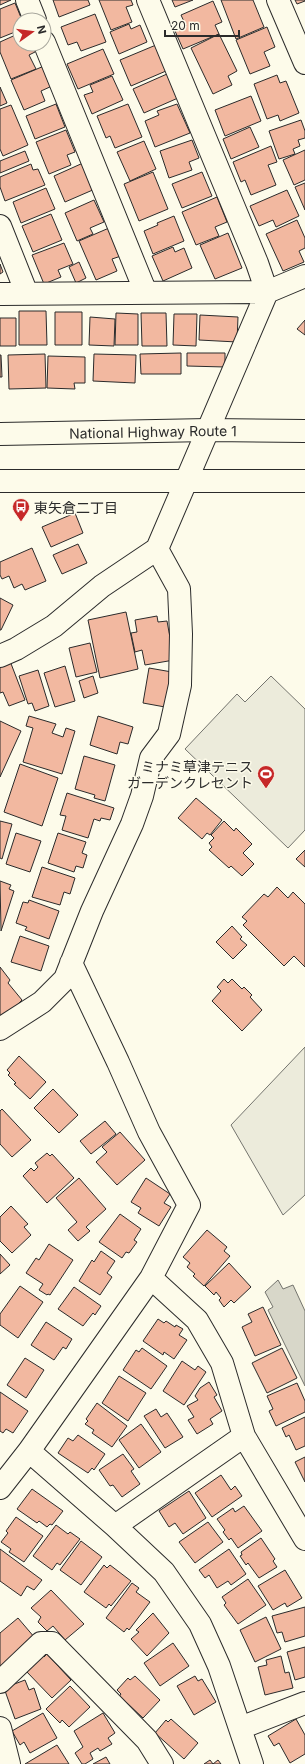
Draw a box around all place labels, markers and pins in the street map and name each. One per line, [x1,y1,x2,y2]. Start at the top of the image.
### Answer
bus stop icon: 東矢倉二丁目 [11,497,31,522]
place label: 東矢倉二丁目 [34,499,118,516]
place label: ミナミ草津テニス ガーデンクレセント [127,758,253,791]
sports icon: ミナミ草津テニス ガーデンクレセント [256,764,276,789]

